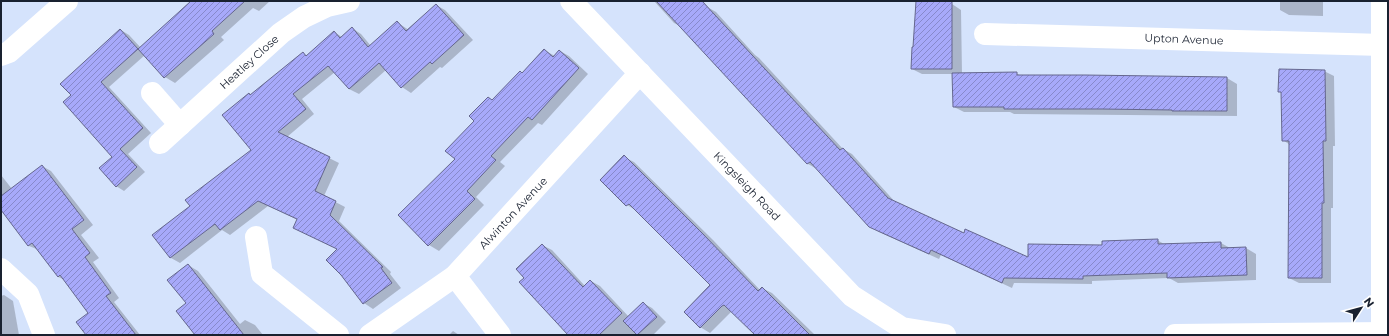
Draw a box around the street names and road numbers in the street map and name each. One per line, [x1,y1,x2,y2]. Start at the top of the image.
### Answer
street label: Upton Avenue [1144,31,1224,47]
street label: Heatley Close [217,32,282,92]
street label: Kingsleigh Road [711,149,783,223]
street label: Alwinton Avenue [476,174,550,252]

